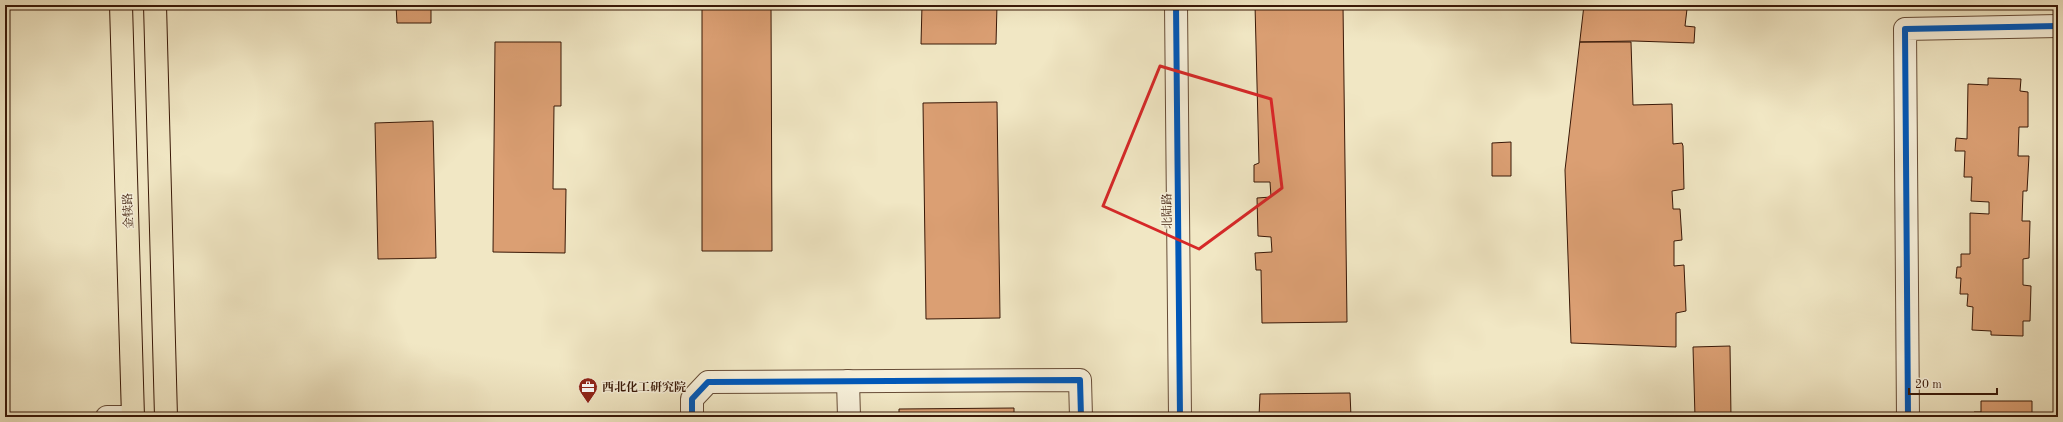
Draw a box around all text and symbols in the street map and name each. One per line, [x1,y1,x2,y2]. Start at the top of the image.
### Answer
street label: 金犊路 [120,193,136,229]
street label: 北陆路 [1160,193,1174,229]
scale bar [1909,370,1997,396]
office icon: 西北化工研究院 [577,376,599,404]
text: 20 m [1915,379,1942,391]
place label: 西北化工研究院 [602,380,686,394]

